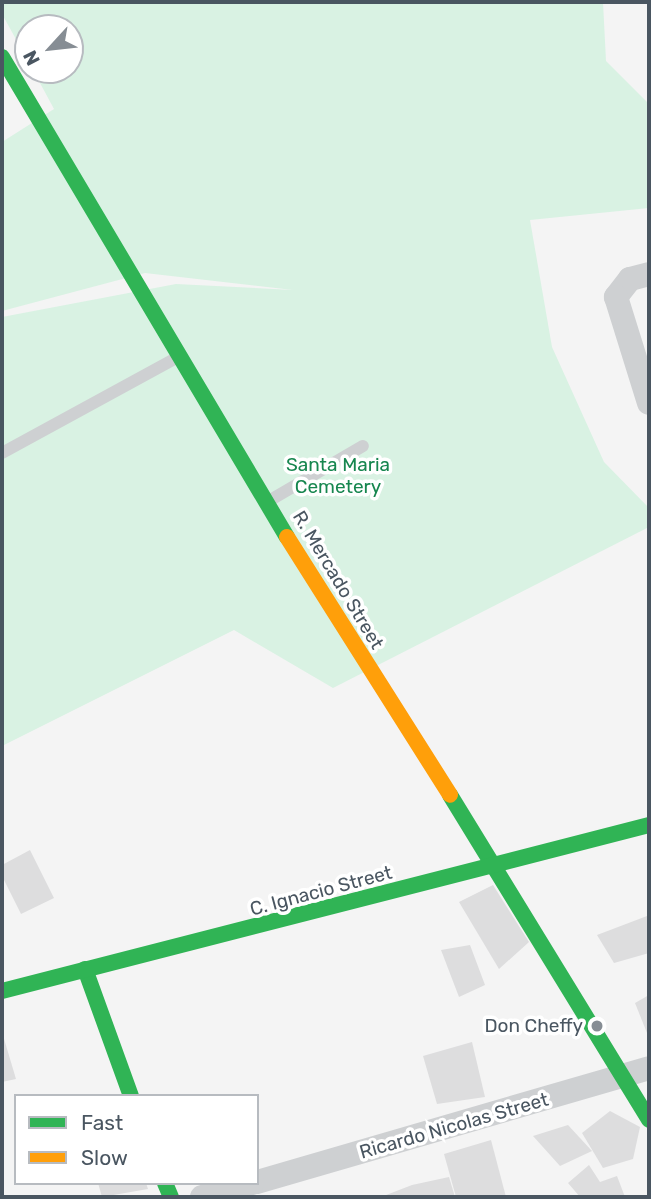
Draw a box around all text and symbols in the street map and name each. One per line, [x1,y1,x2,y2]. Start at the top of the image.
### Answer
north arrow [14,14,84,84]
text: N [18,47,45,69]
park label: Santa Maria Cemetery [286,454,390,498]
street label: R. Mercado Street [288,507,388,653]
street label: C. Ignacio Street [248,861,394,921]
place label: Don Cheffy [484,1015,583,1037]
marker: Don Cheffy [589,1018,605,1034]
street label: Ricardo Nicolas Street [357,1088,551,1164]
legend [14,1094,259,1185]
text: Fast [81,1110,123,1135]
text: Slow [81,1145,128,1170]

